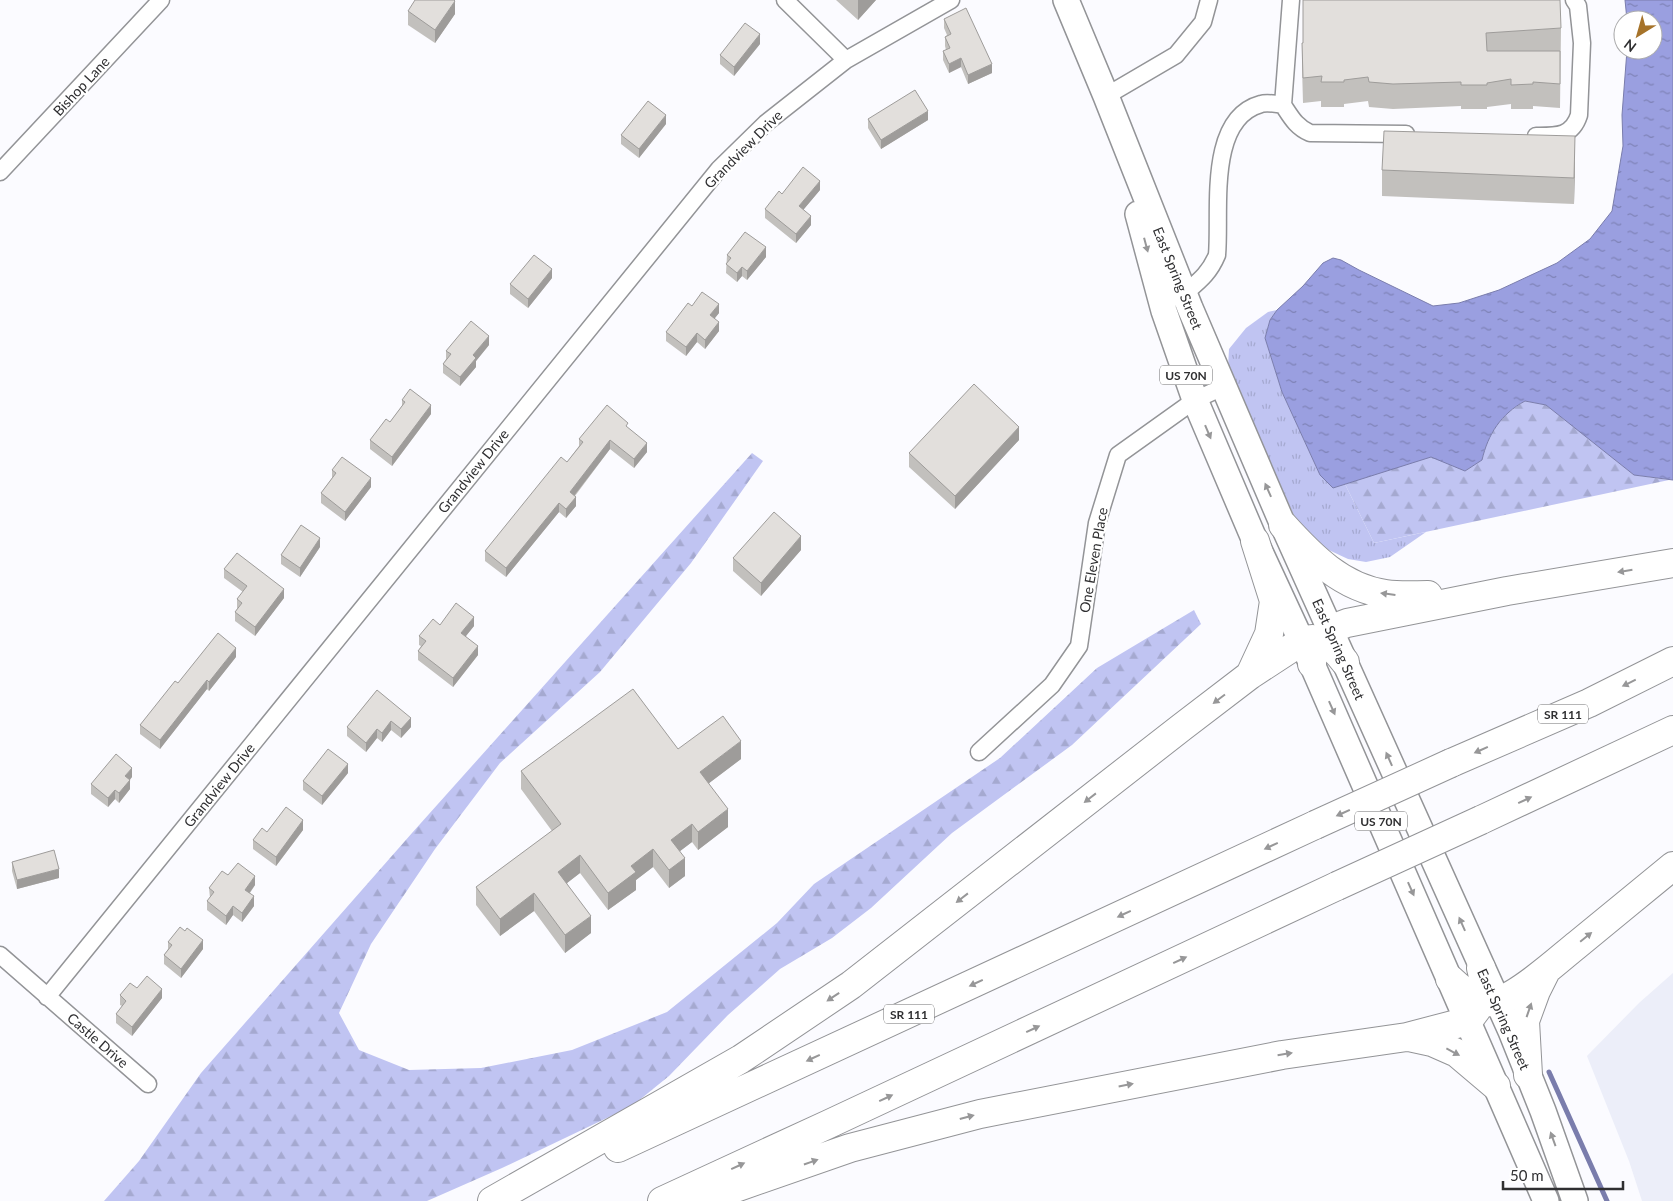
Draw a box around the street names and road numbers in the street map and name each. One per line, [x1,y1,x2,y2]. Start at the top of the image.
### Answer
street label: Bishop Lane [49,53,113,119]
street label: Grandview Drive [700,106,786,192]
street label: East Spring Street [1150,224,1206,332]
road number: US 70N [1160,366,1212,384]
street label: Grandview Drive [434,426,512,516]
street label: One Eleven Place [1075,506,1111,614]
street label: East Spring Street [1309,596,1369,702]
road number: SR 111 [1538,704,1588,724]
street label: Grandview Drive [180,740,258,830]
road number: US 70N [1355,811,1407,830]
street label: East Spring Street [1474,966,1534,1072]
road number: SR 111 [884,1004,934,1024]
street label: Castle Drive [64,1009,132,1071]

